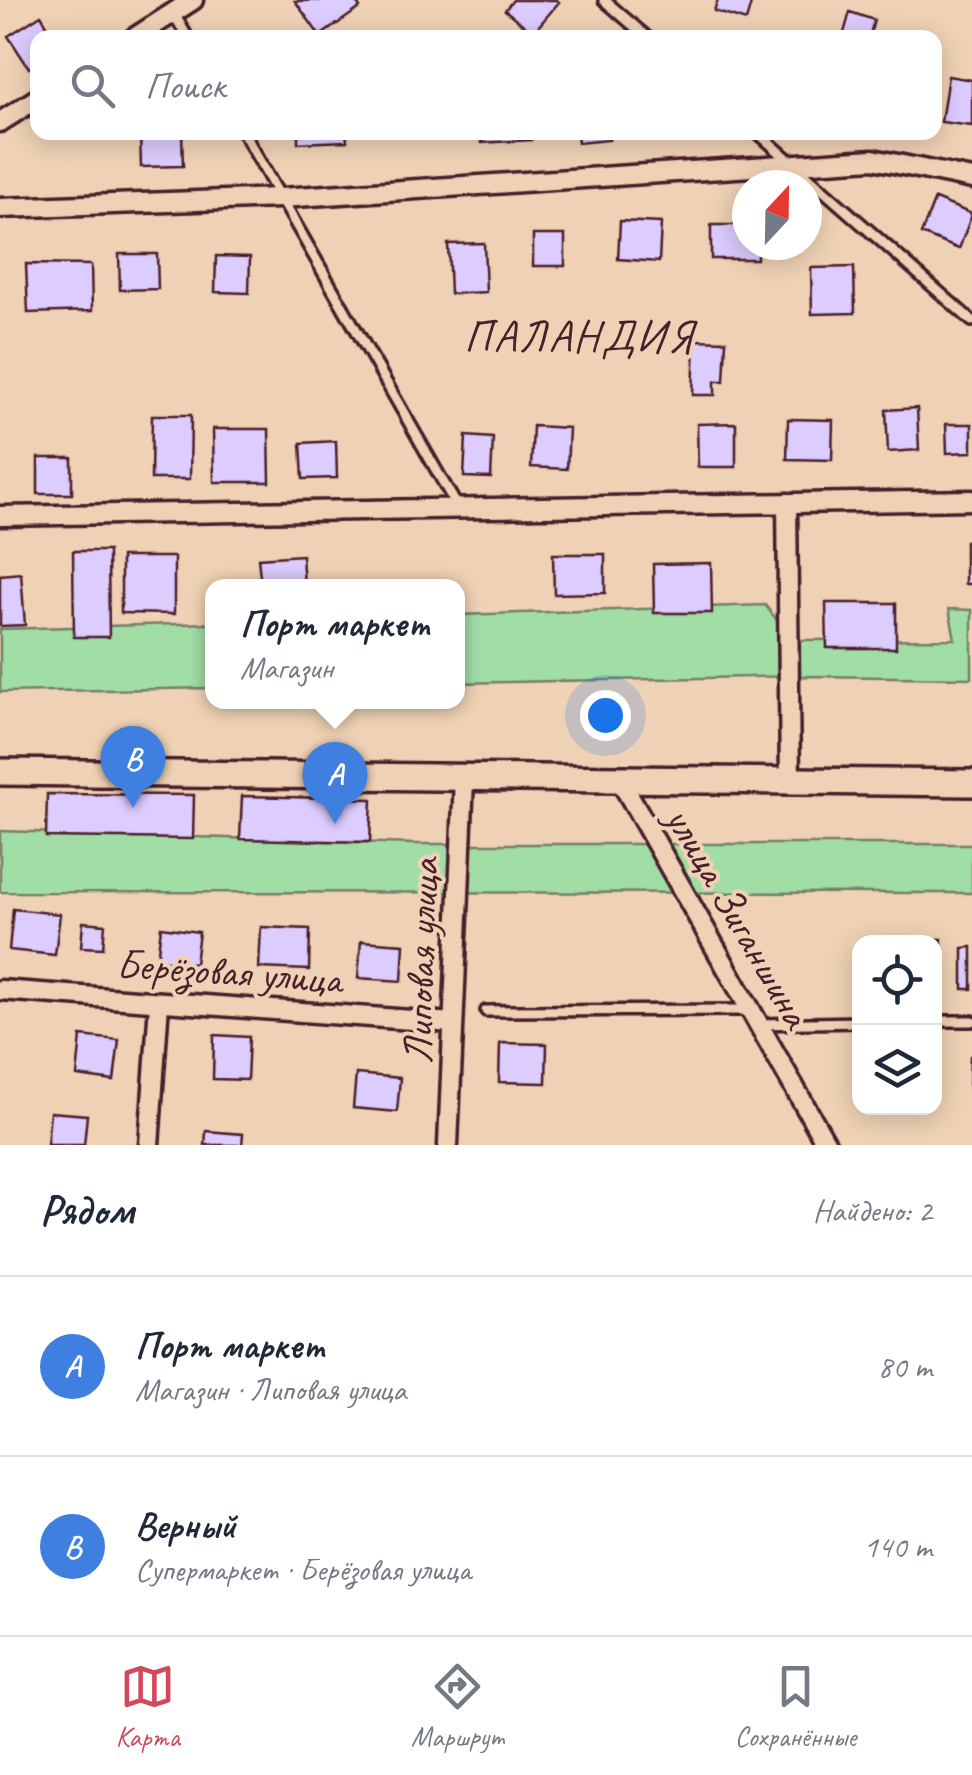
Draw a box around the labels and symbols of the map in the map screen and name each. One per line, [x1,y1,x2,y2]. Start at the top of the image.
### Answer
north arrow [732,170,822,260]
district label: ПАЛАНДИЯ [464,308,698,365]
your location [580,690,631,741]
pin: B [100,726,166,808]
pin: A [302,742,368,824]
street label: улица Зиганшина [652,794,824,1039]
street label: Липовая улица [391,855,451,1065]
street label: Берёзовая улица [115,938,347,1007]

